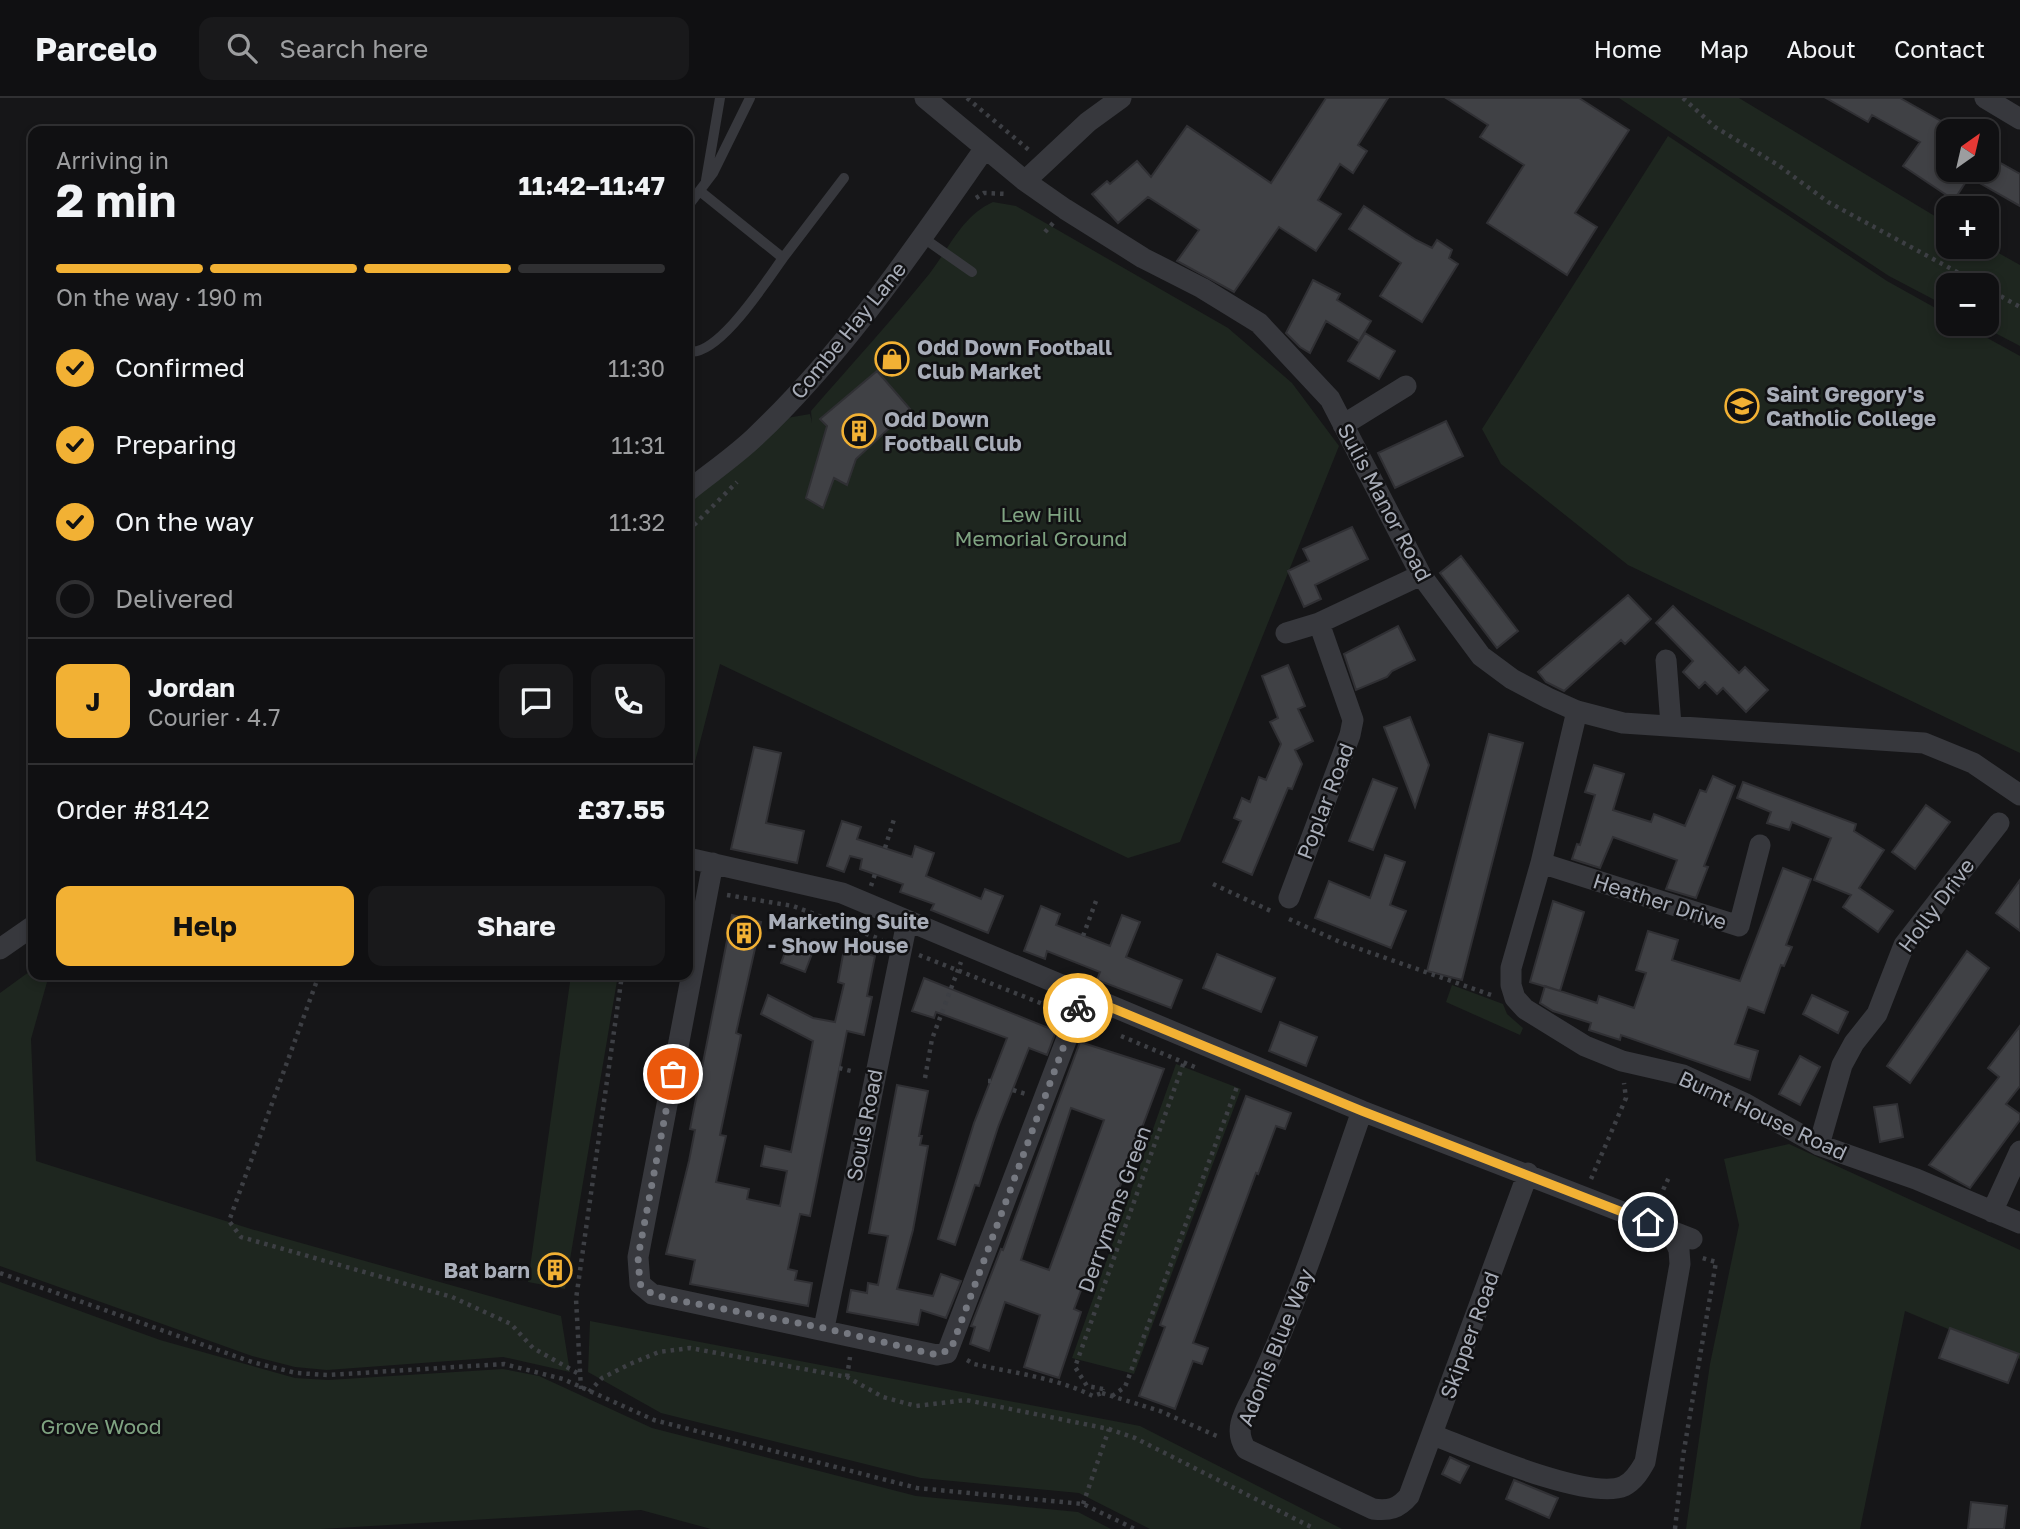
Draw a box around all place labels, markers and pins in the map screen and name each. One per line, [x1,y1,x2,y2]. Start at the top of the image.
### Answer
place label: Odd Down Football Club Market [917,334,1112,384]
shop icon: Odd Down Football Club Market [873,340,911,378]
place label: Saint Gregory's Catholic College [1766,381,1936,431]
school or university icon: Saint Gregory's Catholic College [1723,387,1761,425]
place label: Odd Down Football Club [884,406,1022,456]
building icon: Odd Down Football Club [840,412,878,450]
place label: Marketing Suite - Show House [768,908,929,958]
building icon: Marketing Suite - Show House [725,914,763,952]
pin [643,1044,703,1104]
pin [1618,1192,1678,1252]
building icon: Bat barn [536,1251,574,1289]
place label: Bat barn [443,1257,530,1283]

